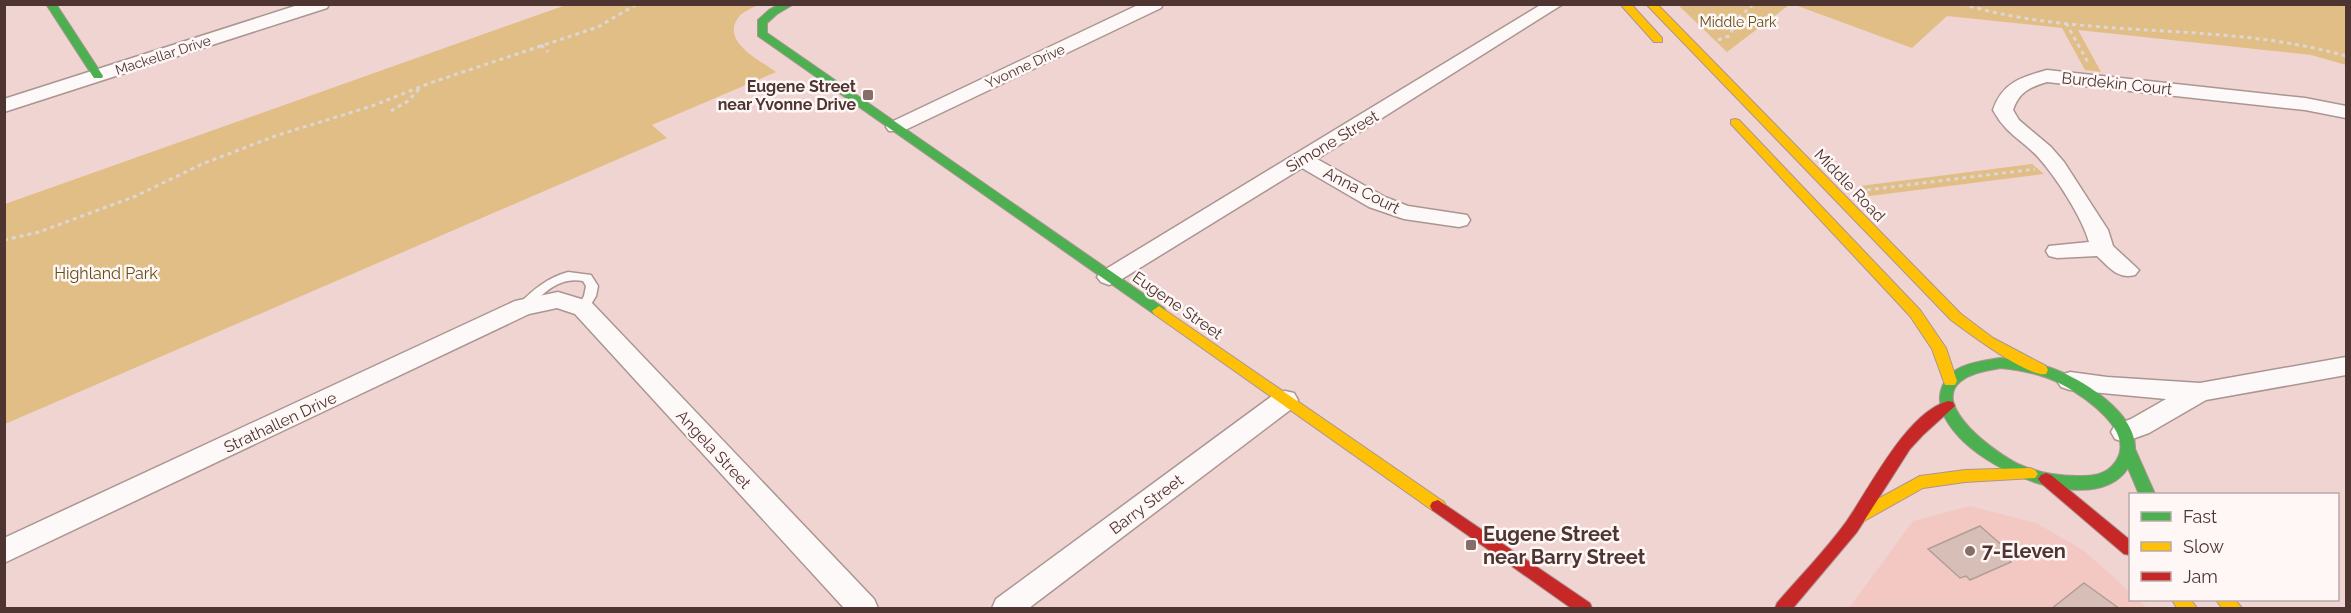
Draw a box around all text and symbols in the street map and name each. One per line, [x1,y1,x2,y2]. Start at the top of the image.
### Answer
park label: Middle Park [1700,14,1777,30]
street label: Mackellar Drive [113,32,213,78]
street label: Yvonne Drive [983,41,1067,91]
street label: Burdekin Court [2061,68,2174,99]
place label: Eugene Street near Yvonne Drive [718,77,856,114]
marker: Eugene Street near Yvonne Drive [861,88,875,102]
street label: Simone Street [1283,106,1383,177]
street label: Middle Road [1810,145,1889,226]
street label: Anna Court [1320,163,1404,218]
park label: Highland Park [54,264,158,283]
street label: Eugene Street [1129,267,1227,344]
street label: Strathallen Drive [221,388,340,457]
street label: Angela Street [672,406,755,493]
street label: Barry Street [1106,470,1187,538]
legend [2129,493,2339,601]
text: Fast [2183,506,2217,527]
place label: Eugene Street near Barry Street [1483,522,1646,569]
text: Slow [2183,536,2224,557]
marker: Eugene Street near Barry Street [1464,538,1478,552]
place label: 7-Eleven [1982,539,2066,563]
marker: 7-Eleven [1963,544,1977,558]
text: Jam [2183,566,2218,587]

